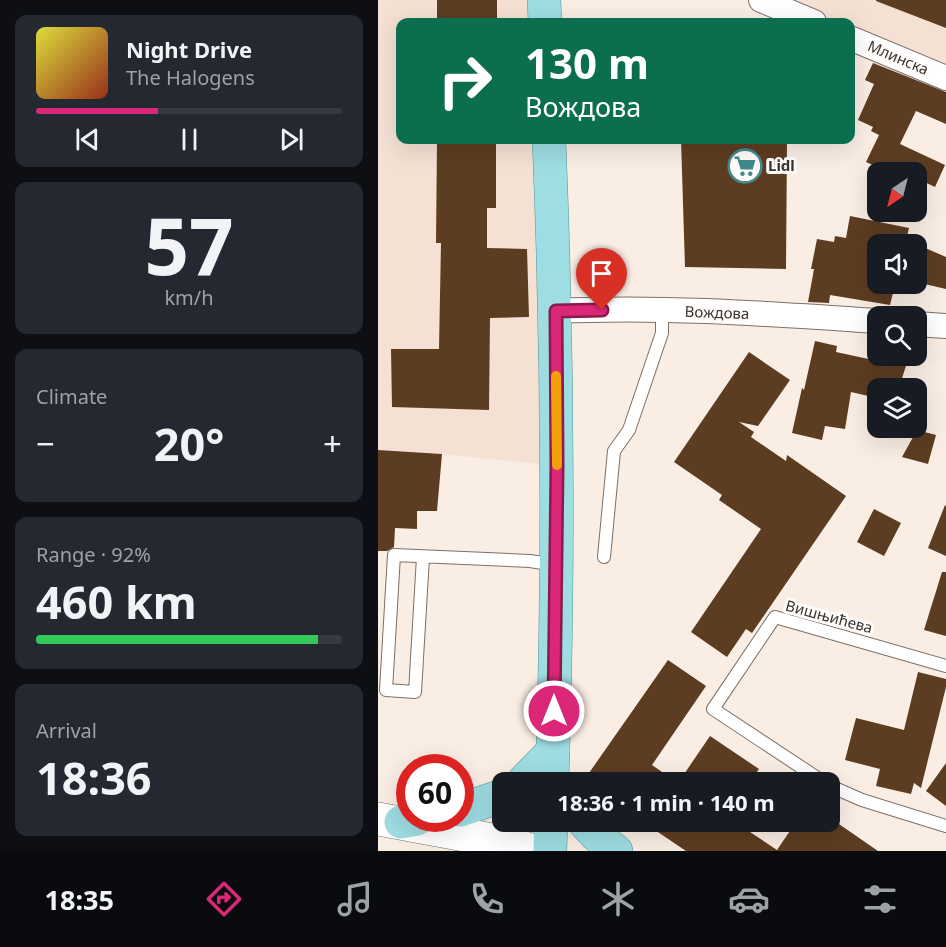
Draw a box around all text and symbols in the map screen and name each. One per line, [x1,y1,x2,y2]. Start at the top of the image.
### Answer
text: Night Drive [126,34,252,64]
text: 130 m [525,34,649,91]
street label: Млинска [865,35,932,79]
icon: right [426,42,504,120]
text: The Halogens [126,64,255,91]
text: Вождова [525,88,641,125]
icon: previous [71,123,104,156]
icon: pause [173,123,206,156]
icon: next [275,123,308,156]
supermarket icon: Lidl [727,148,763,184]
place label: Lidl [768,155,795,175]
north arrow [867,162,927,222]
map controls [867,162,927,438]
text: 57 [144,192,234,298]
button: sound [867,234,927,294]
pin [576,248,627,310]
icon: arrive [585,257,618,290]
text: km/h [164,284,214,311]
street label: Вождова [684,301,750,323]
button: search [867,306,927,366]
button: layers [867,378,927,438]
text: Climate [36,383,107,410]
text: 20° [154,413,224,474]
text: − [36,421,55,466]
text: + [323,421,342,466]
text: Range · 92% [36,541,151,568]
text: 460 km [36,571,197,632]
street label: Вишњићева [783,595,875,637]
position arrow [522,679,586,743]
text: Arrival [36,717,97,744]
text: 18:36 [36,747,152,808]
speed limit sign: 60 [396,754,474,832]
text: 18:36 · 1 min · 140 m [557,787,775,817]
icon: directions [203,878,245,920]
icon: music [334,878,376,920]
icon: phone [466,878,508,920]
icon: climate [597,878,639,920]
icon: car [728,878,770,920]
icon: filters [859,878,901,920]
text: 18:35 [45,881,114,918]

